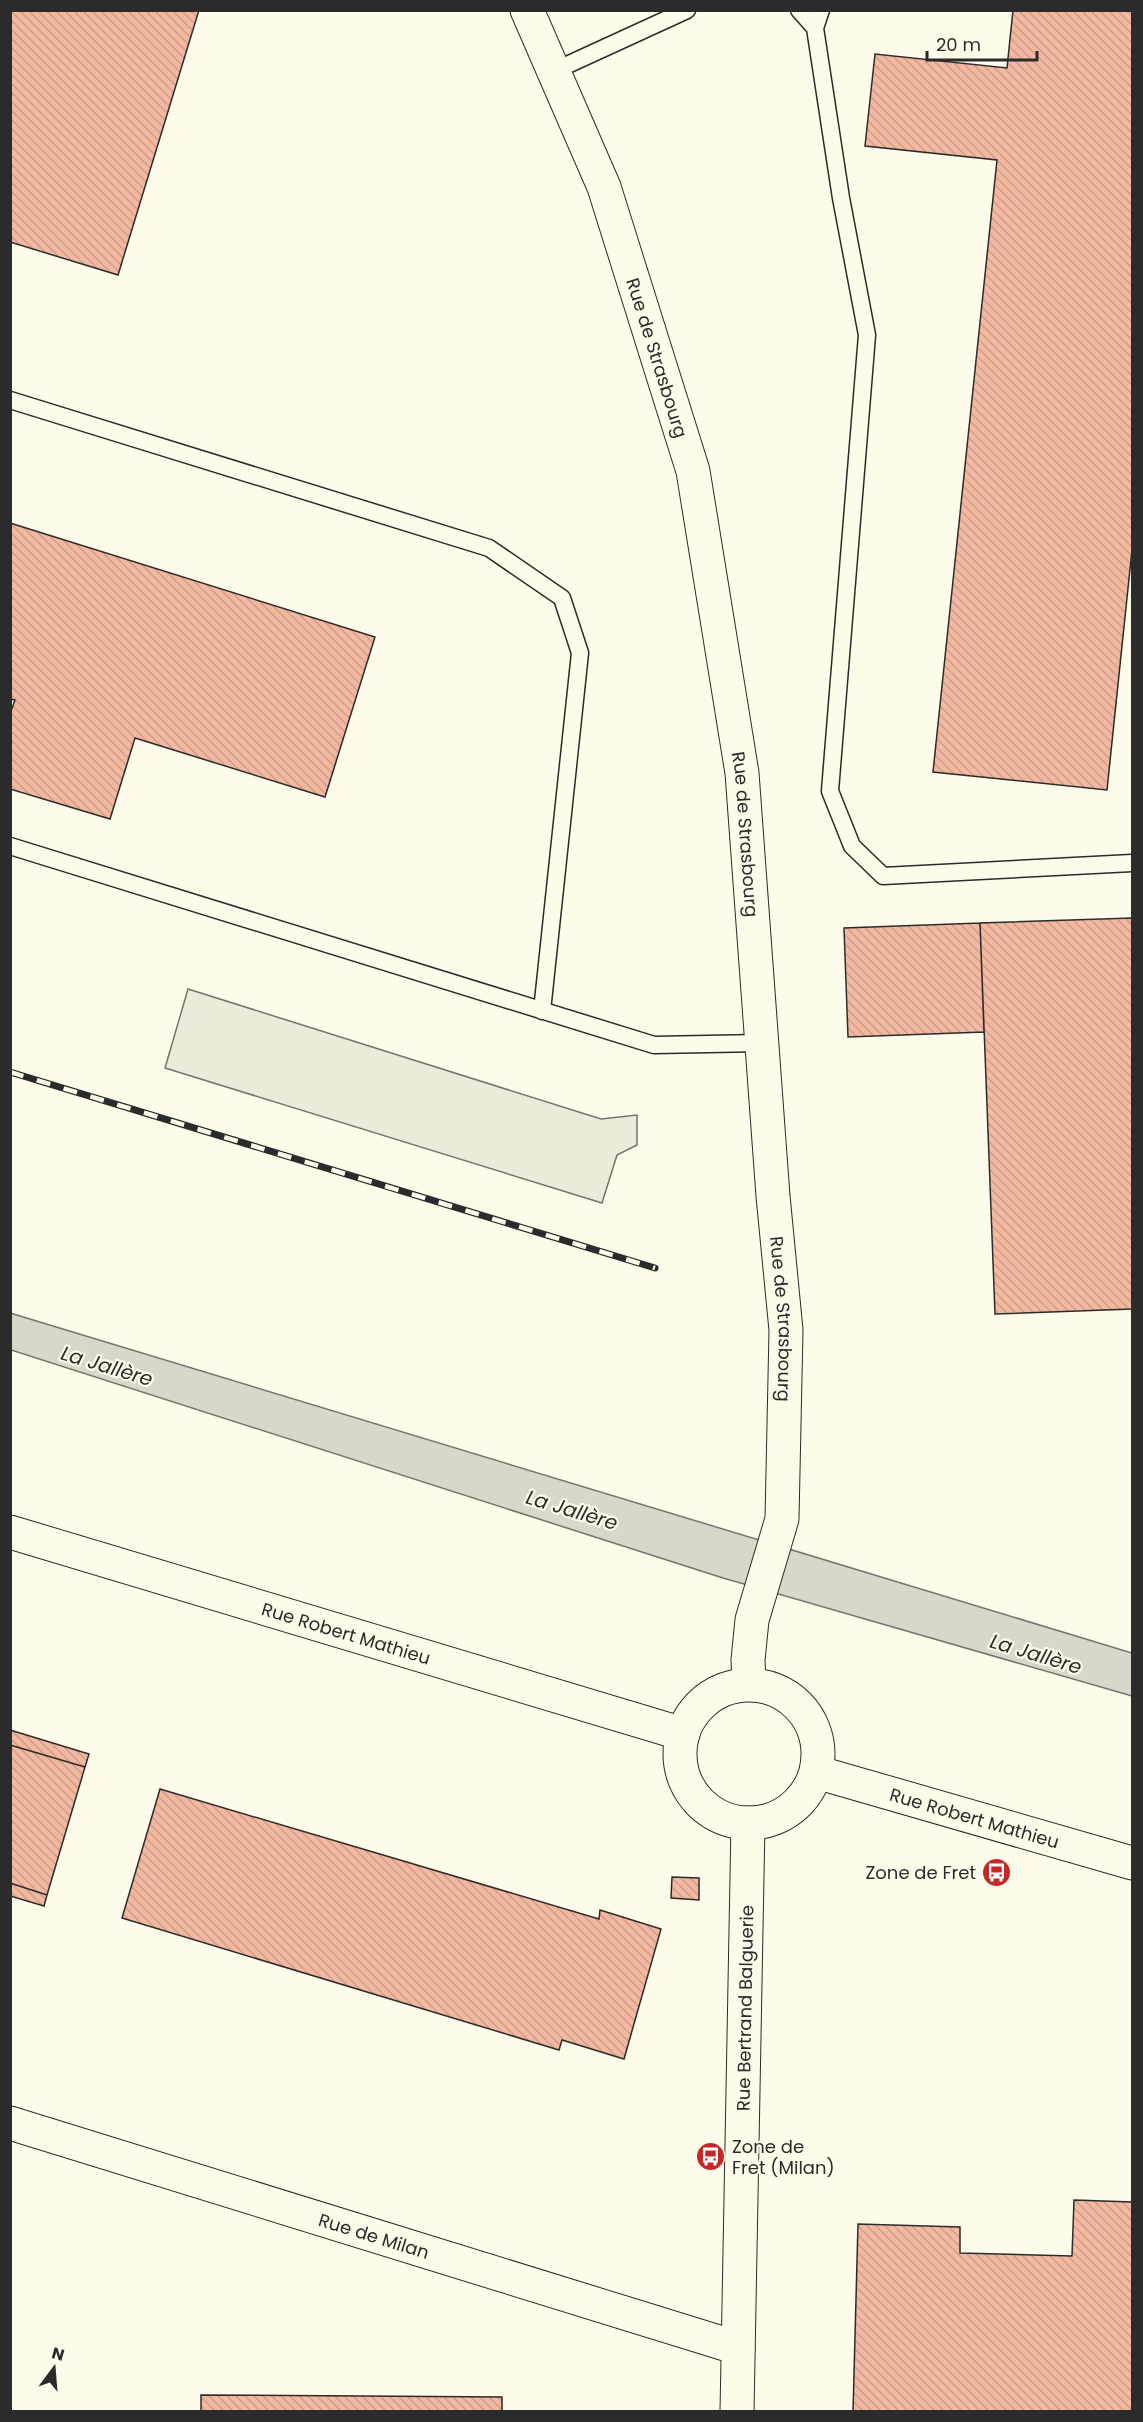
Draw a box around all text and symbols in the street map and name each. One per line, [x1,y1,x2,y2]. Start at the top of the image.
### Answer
scale bar [927,24,1036,62]
text: 20 m [936,32,981,57]
street label: Rue de Strasbourg [621,275,694,441]
street label: Rue de Strasbourg [726,750,765,918]
street label: Rue de Strasbourg [764,1235,799,1402]
water label: La Jallère [58,1339,156,1393]
water label: La Jallère [523,1483,621,1537]
street label: Rue Robert Mathieu [259,1596,434,1670]
water label: La Jallère [987,1627,1085,1681]
street label: Rue Robert Mathieu [887,1781,1062,1854]
bus stop icon: Zone de Fret [981,1856,1013,1888]
place label: Zone de Fret [866,1860,976,1885]
street label: Rue Bertrand Balguerie [730,1905,759,2111]
place label: Zone de Fret (Milan) [732,2134,835,2180]
bus stop icon: Zone de Fret (Milan) [695,2140,727,2172]
street label: Rue de Milan [316,2207,432,2264]
north arrow [24,2338,84,2398]
text: N [49,2341,67,2367]

